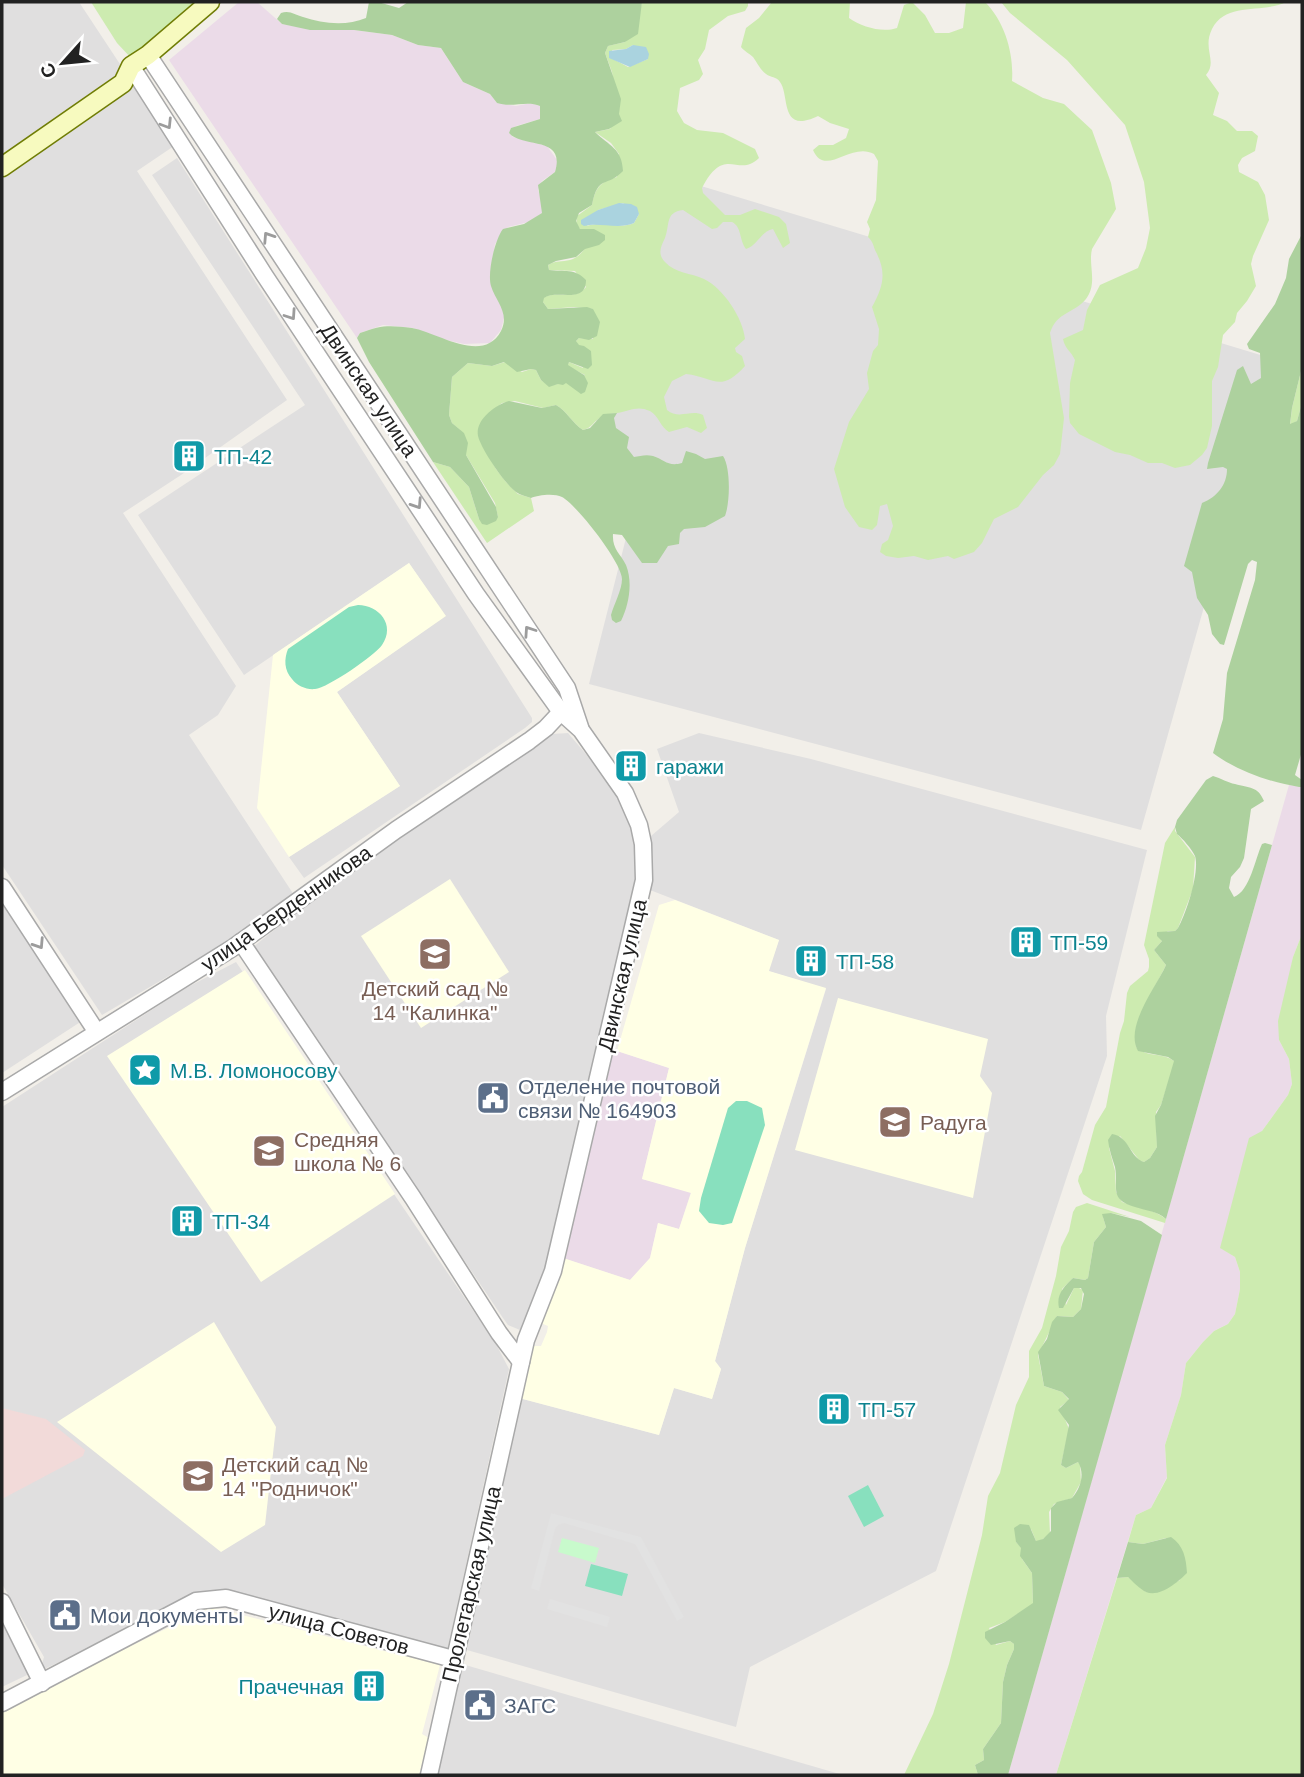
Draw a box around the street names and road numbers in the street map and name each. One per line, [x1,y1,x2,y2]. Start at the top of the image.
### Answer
street label: Двинская улица [316,319,422,461]
street label: улица Берденникова [196,840,376,976]
street label: Двинская улица [593,896,651,1053]
street label: Пролетарская улица [437,1483,505,1684]
street label: улица Советов [266,1599,412,1659]

